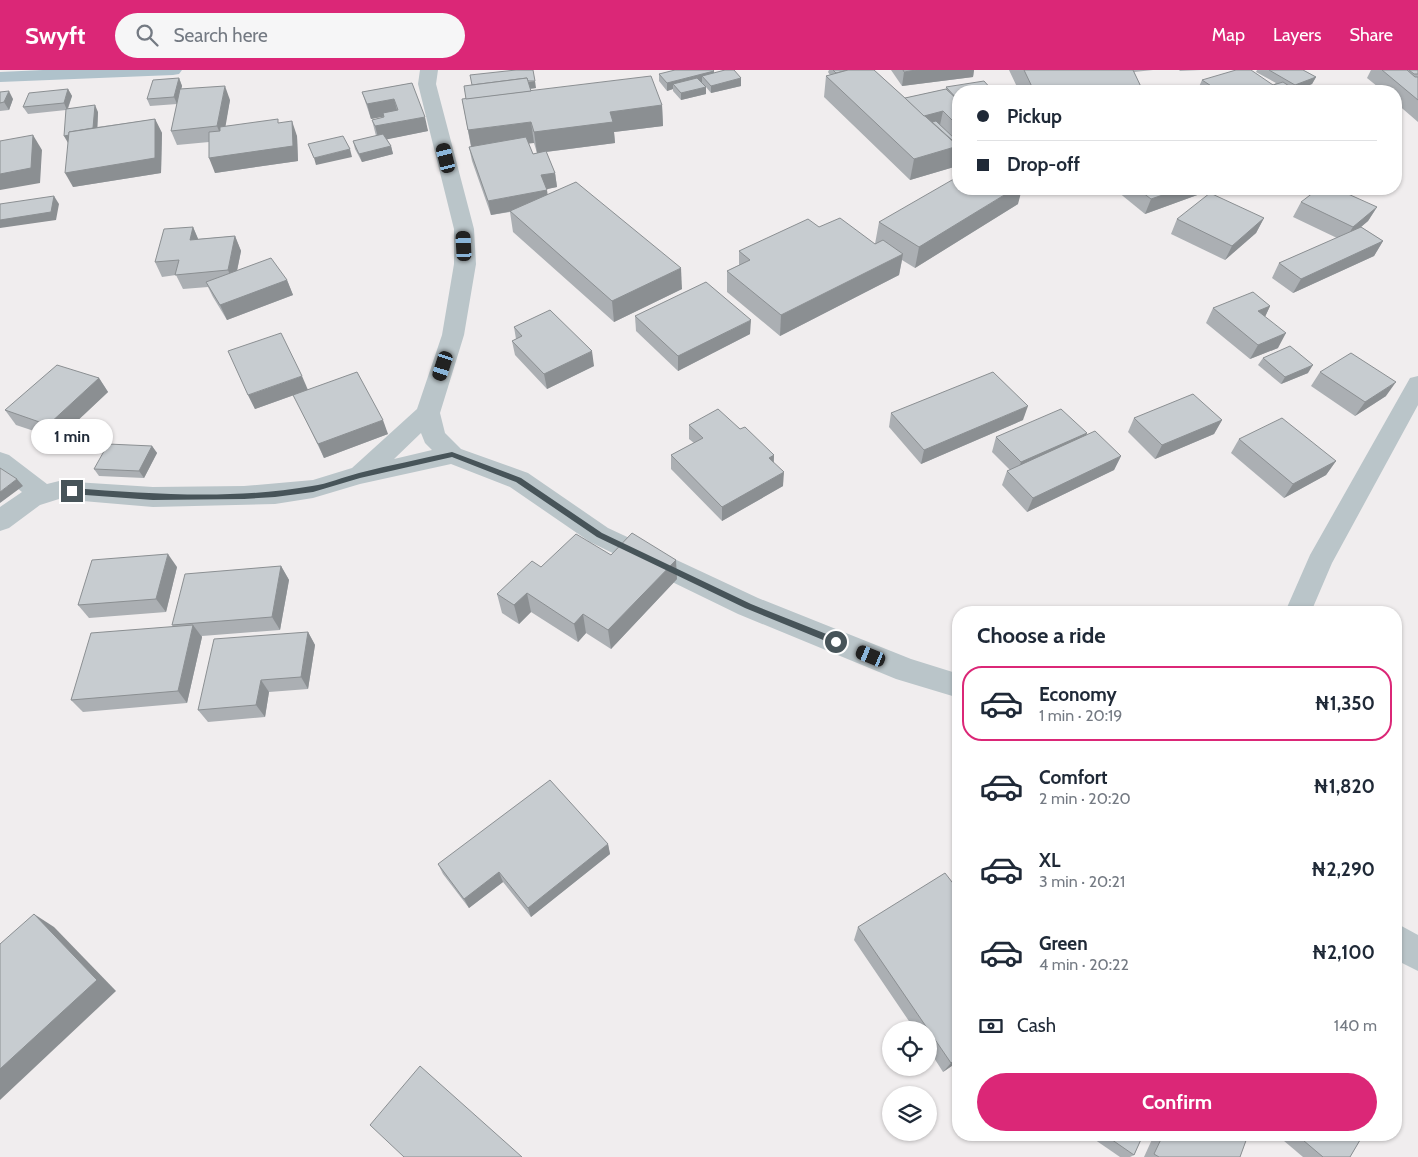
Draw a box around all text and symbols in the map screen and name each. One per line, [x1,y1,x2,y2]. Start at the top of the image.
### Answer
search box [115,13,465,58]
text: Swyft [25,21,85,50]
icon: search [133,21,161,49]
text: Search here [173,24,268,47]
text: Map [1212,24,1245,46]
text: Layers [1273,24,1322,46]
text: Share [1350,24,1393,46]
text: Pickup [1007,105,1062,128]
car [435,142,456,174]
text: Drop-off [1007,153,1080,176]
car [455,231,472,261]
car [431,349,454,383]
callout: 1 min [31,418,113,454]
text: 1 min [54,427,90,446]
route end [61,480,83,502]
text: Choose a ride [977,622,1106,649]
route start [825,631,847,653]
car [854,643,887,669]
icon: car [979,681,1024,726]
text: Economy [1039,683,1117,706]
text: ₦1,350 [1314,692,1375,715]
text: 1 min · 20:19 [1039,706,1122,725]
icon: car [979,764,1024,809]
text: Comfort [1039,766,1108,789]
text: ₦1,820 [1313,775,1375,798]
text: 2 min · 20:20 [1039,789,1131,808]
icon: car [979,847,1024,892]
text: XL [1039,849,1060,872]
text: ₦2,290 [1311,858,1375,881]
text: 3 min · 20:21 [1039,872,1125,891]
icon: car [979,930,1024,975]
text: Green [1039,932,1088,955]
text: ₦2,100 [1312,941,1375,964]
text: 4 min · 20:22 [1039,955,1129,974]
icon: cash [977,1012,1005,1040]
text: Cash [1017,1014,1056,1037]
text: 140 m [1334,1016,1377,1035]
map controls [882,1021,937,1141]
button: locate [882,1021,937,1076]
button: Confirm [977,1073,1377,1131]
button: layers [882,1086,937,1141]

